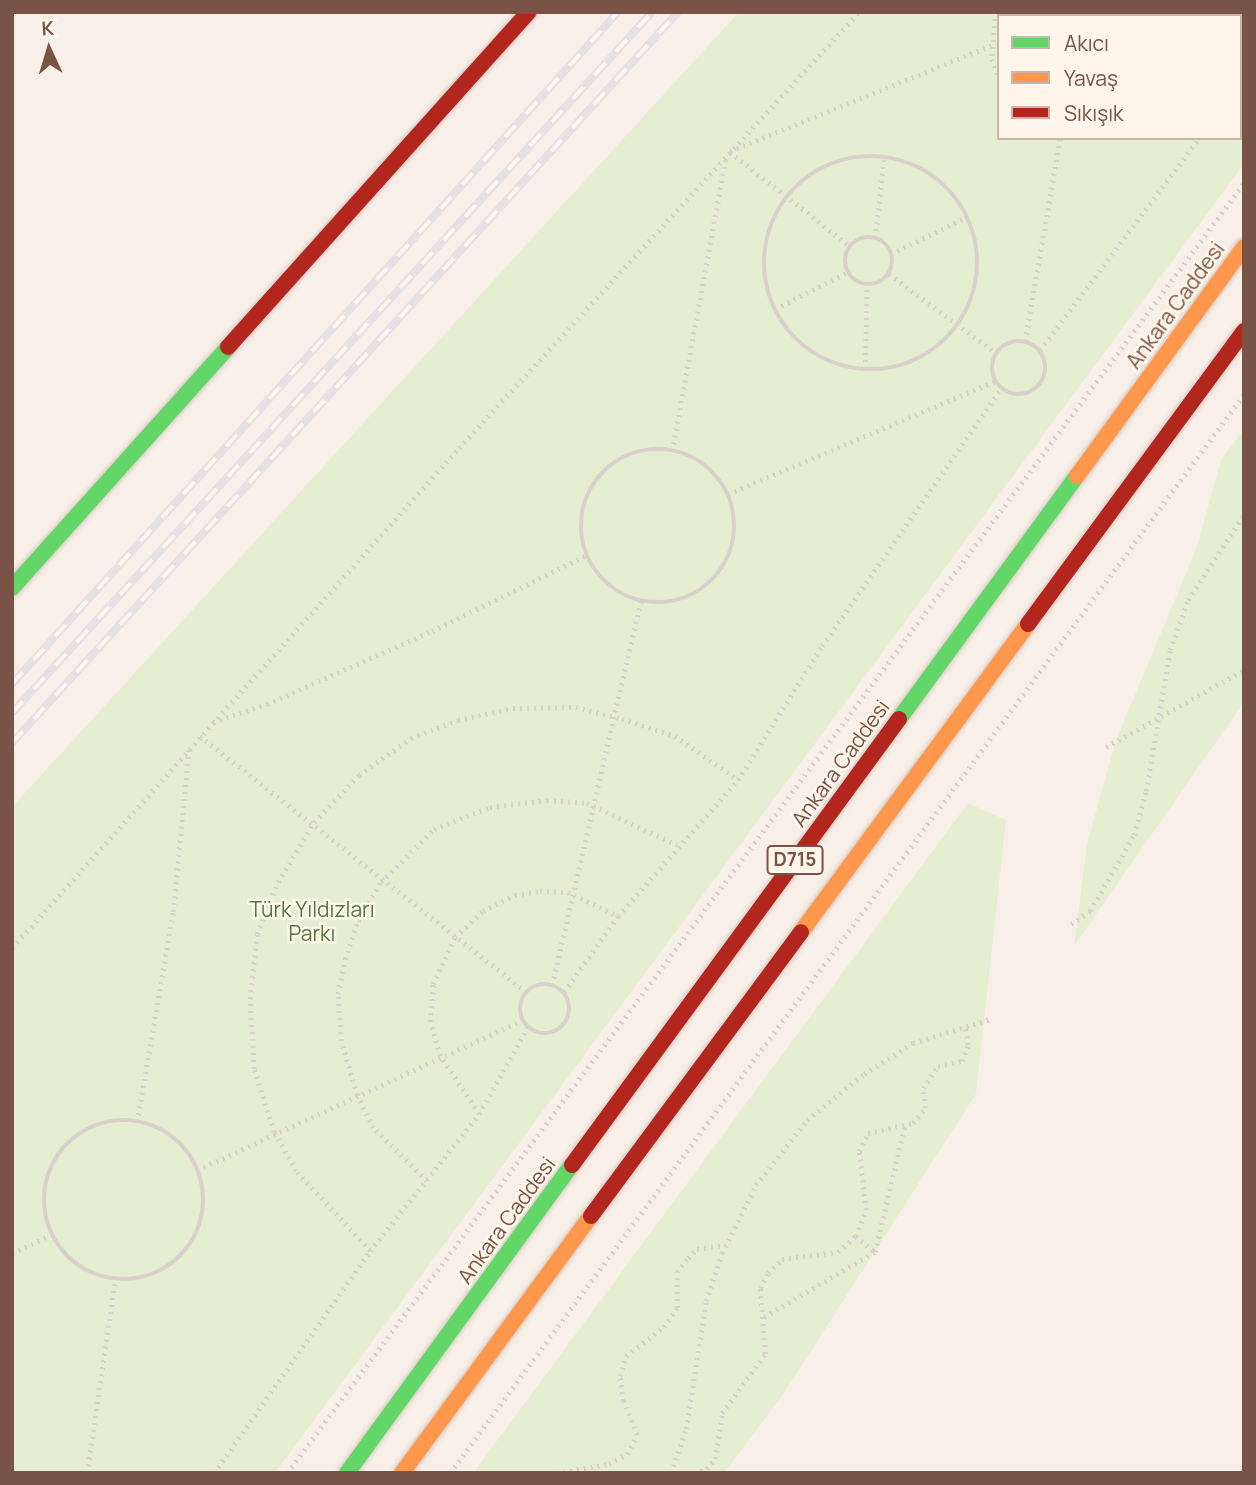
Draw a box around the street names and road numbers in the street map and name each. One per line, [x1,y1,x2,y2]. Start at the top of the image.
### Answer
street label: Ankara Caddesi [1121,237,1229,373]
street label: Ankara Caddesi [786,695,894,831]
road number: D715 [765,845,825,876]
street label: Ankara Caddesi [452,1152,560,1288]

